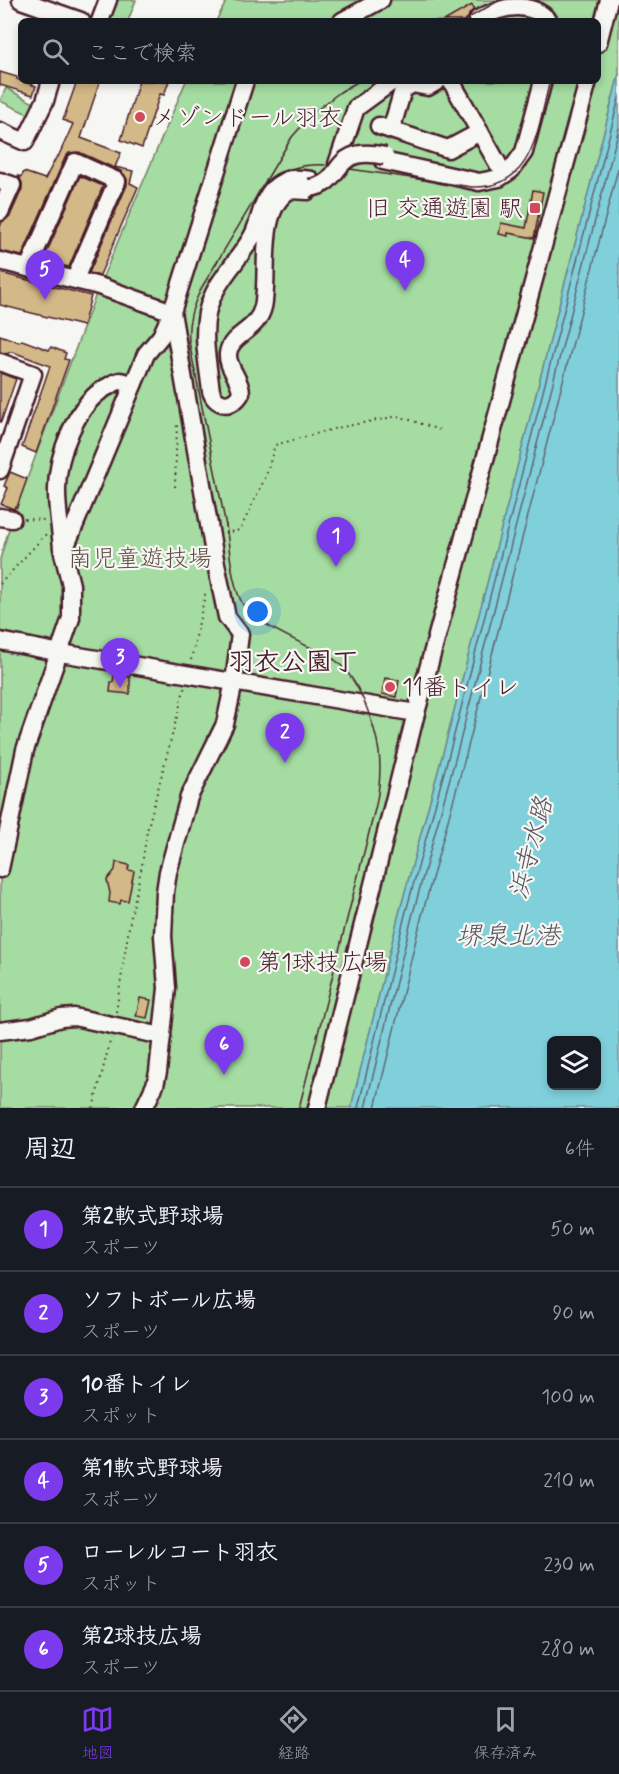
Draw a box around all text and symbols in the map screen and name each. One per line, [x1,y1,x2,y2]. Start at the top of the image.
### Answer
search box [18,18,601,84]
icon: search [39,35,72,68]
text: ここで検索 [87,40,197,68]
place label: メゾンドール羽衣 [152,103,343,134]
marker: メゾンドール羽衣 [133,110,147,124]
place label: 旧 交通遊園 駅 [366,194,523,225]
marker: 旧 交通遊園 駅 [528,201,542,215]
pin: 4 [386,242,424,291]
pin: 5 [26,250,64,300]
pin: 1 [316,518,356,567]
park label: 南児童遊技場 [68,544,212,575]
your location [243,597,272,626]
pin: 3 [100,638,140,688]
district label: 羽衣公園丁 [228,646,358,680]
place label: 11番トイレ [402,673,519,704]
marker: 11番トイレ [383,680,397,694]
pin: 2 [266,714,304,763]
water label: 浜寺水路 [502,792,562,903]
water label: 堺泉北港 [456,920,562,954]
place label: 第1球技広場 [257,948,388,979]
marker: 第1球技広場 [238,955,252,969]
pin: 6 [204,1026,244,1075]
map controls [547,1036,601,1090]
button: layers [547,1036,601,1090]
text: 周辺 [24,1133,76,1167]
text: 6件 [565,1136,595,1163]
text: 第2軟式野球場 [81,1203,224,1231]
text: 1 [39,1216,48,1243]
text: 50 m [550,1216,595,1243]
text: スポーツ [81,1235,161,1262]
text: ソフトボール広場 [81,1287,256,1315]
text: 2 [39,1300,48,1327]
text: 90 m [552,1300,595,1327]
text: スポーツ [81,1319,161,1346]
text: 10番トイレ [81,1371,191,1399]
text: 3 [39,1384,48,1411]
text: 100 m [541,1384,595,1411]
text: スポット [81,1403,161,1430]
text: 第1軟式野球場 [81,1455,223,1483]
text: 4 [38,1468,49,1495]
text: 210 m [543,1468,595,1495]
text: スポーツ [81,1487,161,1514]
text: ローレルコート羽衣 [81,1539,277,1567]
text: 5 [38,1552,50,1579]
text: 230 m [543,1552,595,1579]
text: スポット [81,1571,161,1598]
text: 第2球技広場 [81,1623,202,1651]
text: 6 [38,1636,49,1663]
text: 280 m [541,1636,595,1663]
text: スポーツ [81,1655,161,1682]
tab: 地図 [81,1703,114,1764]
tab: 経路 [277,1703,310,1764]
tab: 保存済み [473,1703,537,1764]

